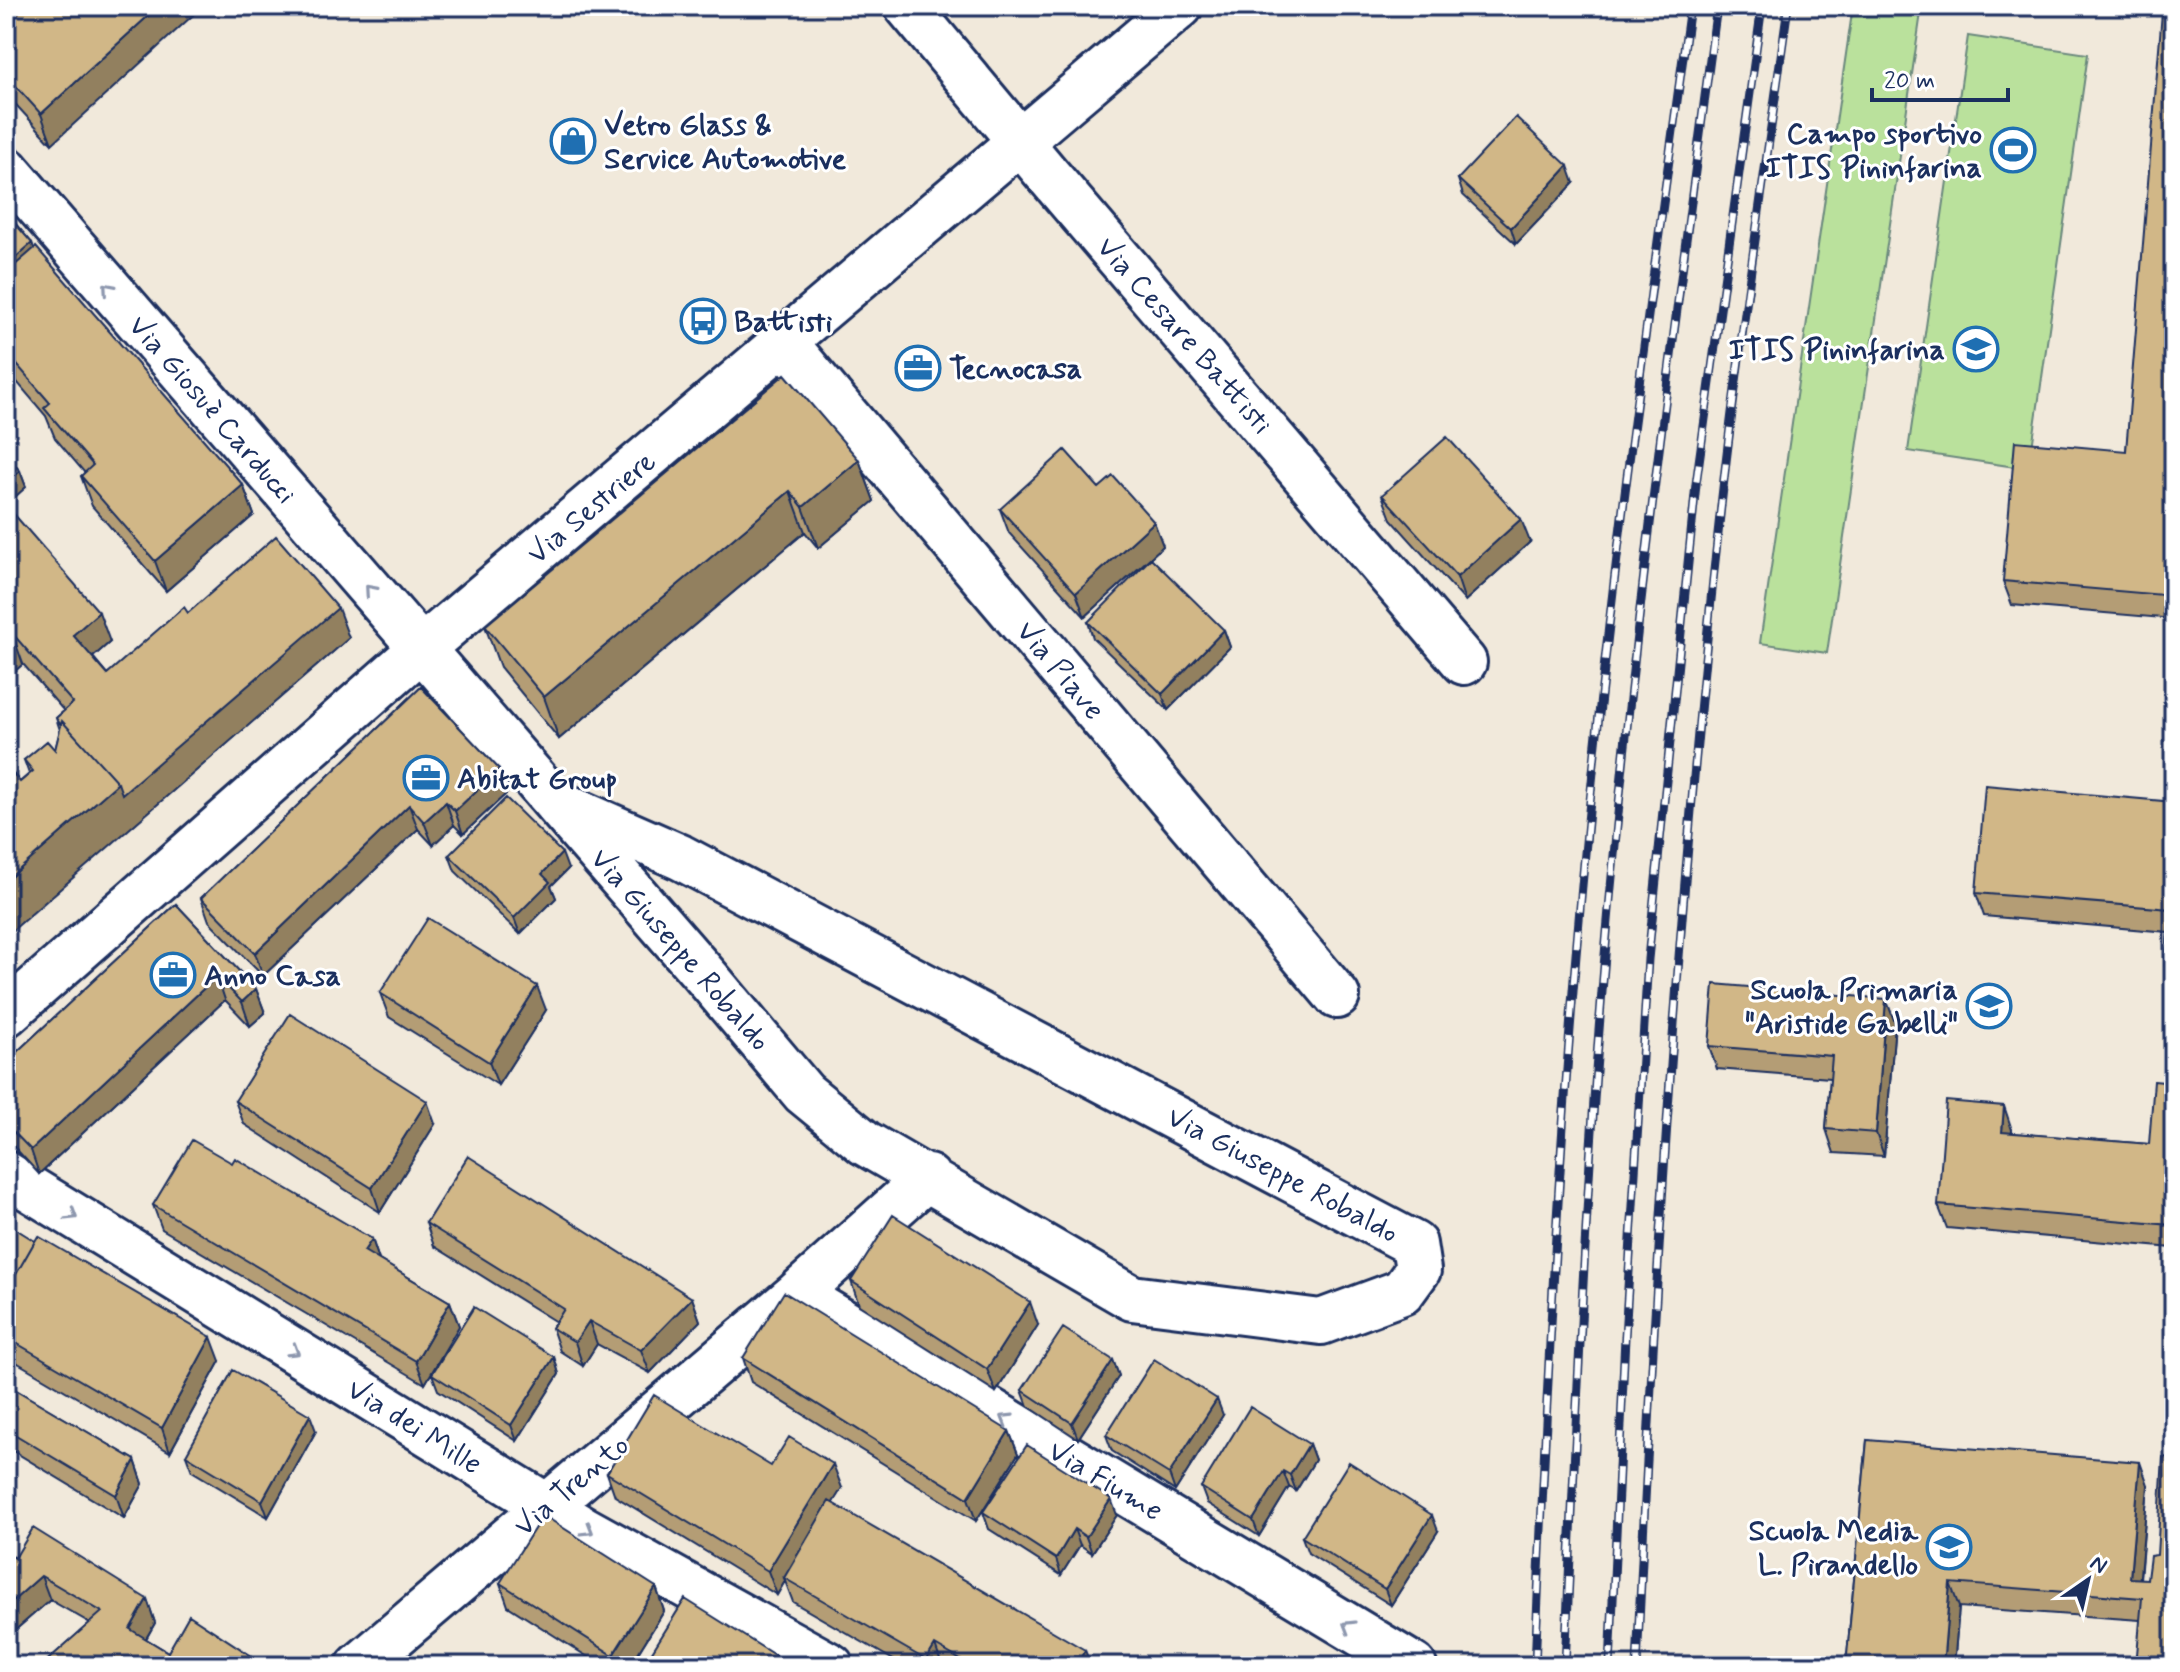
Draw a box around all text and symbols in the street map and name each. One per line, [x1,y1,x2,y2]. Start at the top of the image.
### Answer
scale bar [1872,52,2008,102]
text: 20 m [1884,66,1935,97]
place label: Vetro Glass & Service Automotive [604,106,846,179]
place label: Campo sportivo ITIS Pininfarina [1766,115,1982,188]
shop icon: Vetro Glass & Service Automotive [549,117,597,165]
sports icon: Campo sportivo ITIS Pininfarina [1989,126,2037,174]
street label: Via Cesare Battisti [1087,229,1281,443]
one-way arrow [104,282,118,297]
bus stop icon: Battisti [679,297,727,345]
place label: Battisti [734,303,833,342]
street label: Via Giosuè Carducci [119,307,305,513]
school or university icon: ITIS Pininfarina [1952,325,2000,373]
place label: ITIS Pininfarina [1729,331,1945,370]
office icon: Tecnocasa [894,344,942,392]
place label: Tecnocasa [949,350,1082,389]
street label: Via Sestriere [519,443,665,574]
one-way arrow [365,585,380,600]
street label: Via Piave [1007,613,1113,729]
office icon: Abitat Group [402,754,450,802]
place label: Abitat Group [457,760,617,799]
street label: Via Giuseppe Robaldo [581,840,779,1060]
office icon: Anno Casa [149,951,197,999]
place label: Anno Casa [204,957,341,996]
place label: Scuola Primaria "Aristide Gabelli" [1745,971,1958,1044]
school or university icon: Scuola Primaria "Aristide Gabelli" [1965,982,2013,1030]
street label: Via Giuseppe Robaldo [1160,1098,1405,1253]
one-way arrow [64,1206,78,1221]
one-way arrow [285,1342,300,1357]
street label: Via dei Mille [339,1370,489,1484]
one-way arrow [1000,1413,1015,1429]
street label: Via Trento [506,1426,638,1546]
street label: Via Fiume [1041,1432,1170,1531]
place label: Scuola Media L. Pirandello [1749,1512,1919,1585]
one-way arrow [579,1520,594,1536]
school or university icon: Scuola Media L. Pirandello [1925,1523,1973,1571]
north arrow [2048,1540,2128,1620]
text: N [2084,1549,2112,1581]
one-way arrow [1342,1620,1357,1635]

